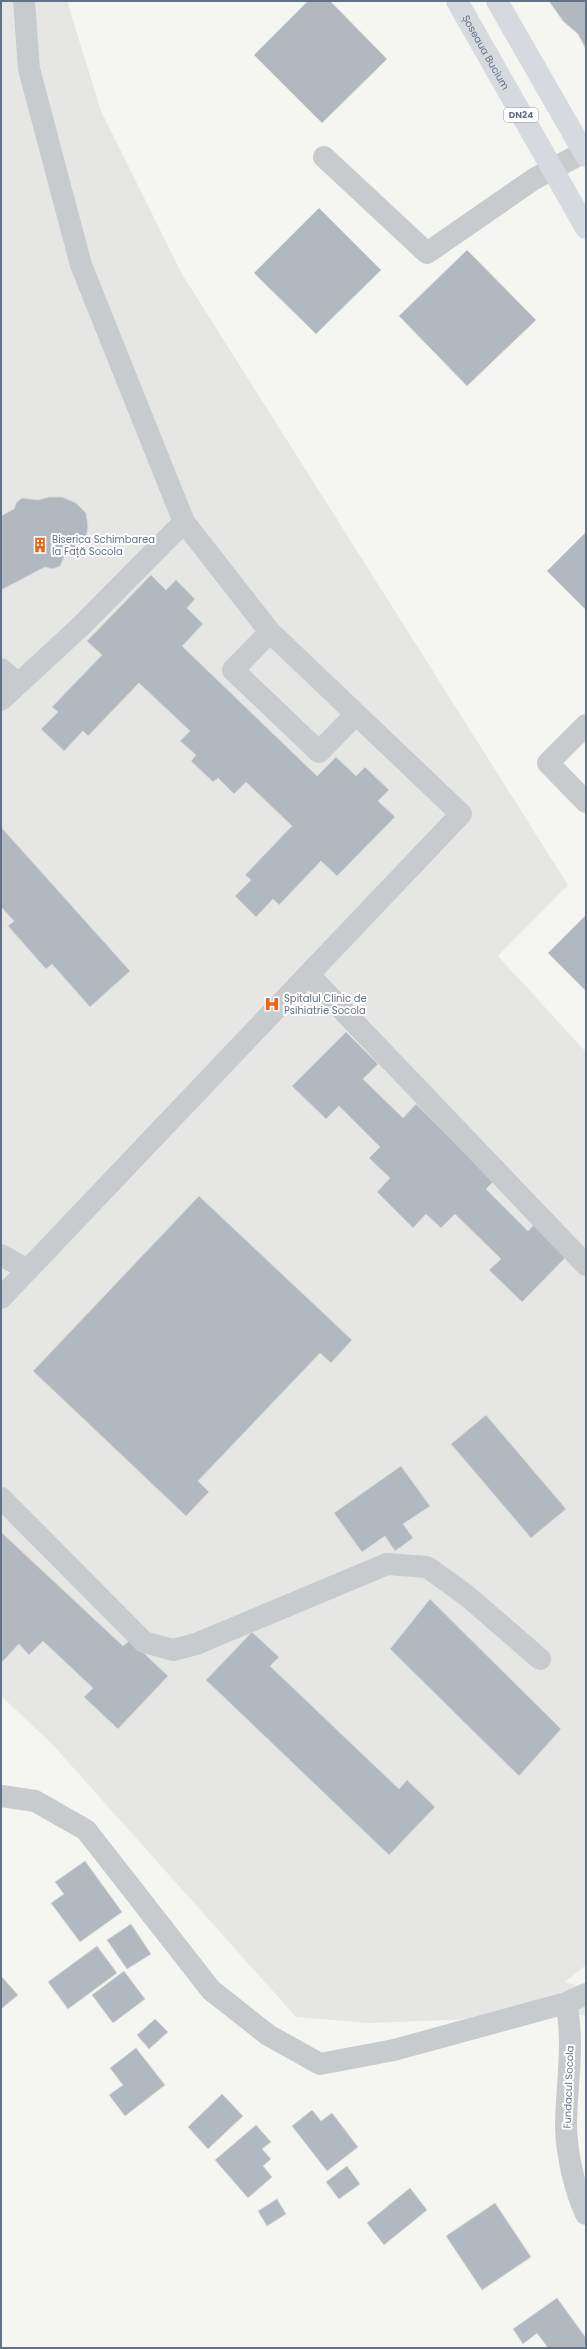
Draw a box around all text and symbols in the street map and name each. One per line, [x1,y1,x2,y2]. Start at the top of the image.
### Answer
street label: Șoseaua Bucium [458,12,513,93]
road number: DN24 [504,108,538,122]
place label: Biserica Schimbarea la Față Socola [52,532,155,559]
building icon: Biserica Schimbarea la Față Socola [31,536,49,554]
place label: Spitalul Clinic de Psihiatrie Socola [284,991,367,1018]
hospital icon: Spitalul Clinic de Psihiatrie Socola [263,995,281,1013]
street label: Fundacul Socola [560,2045,577,2129]

